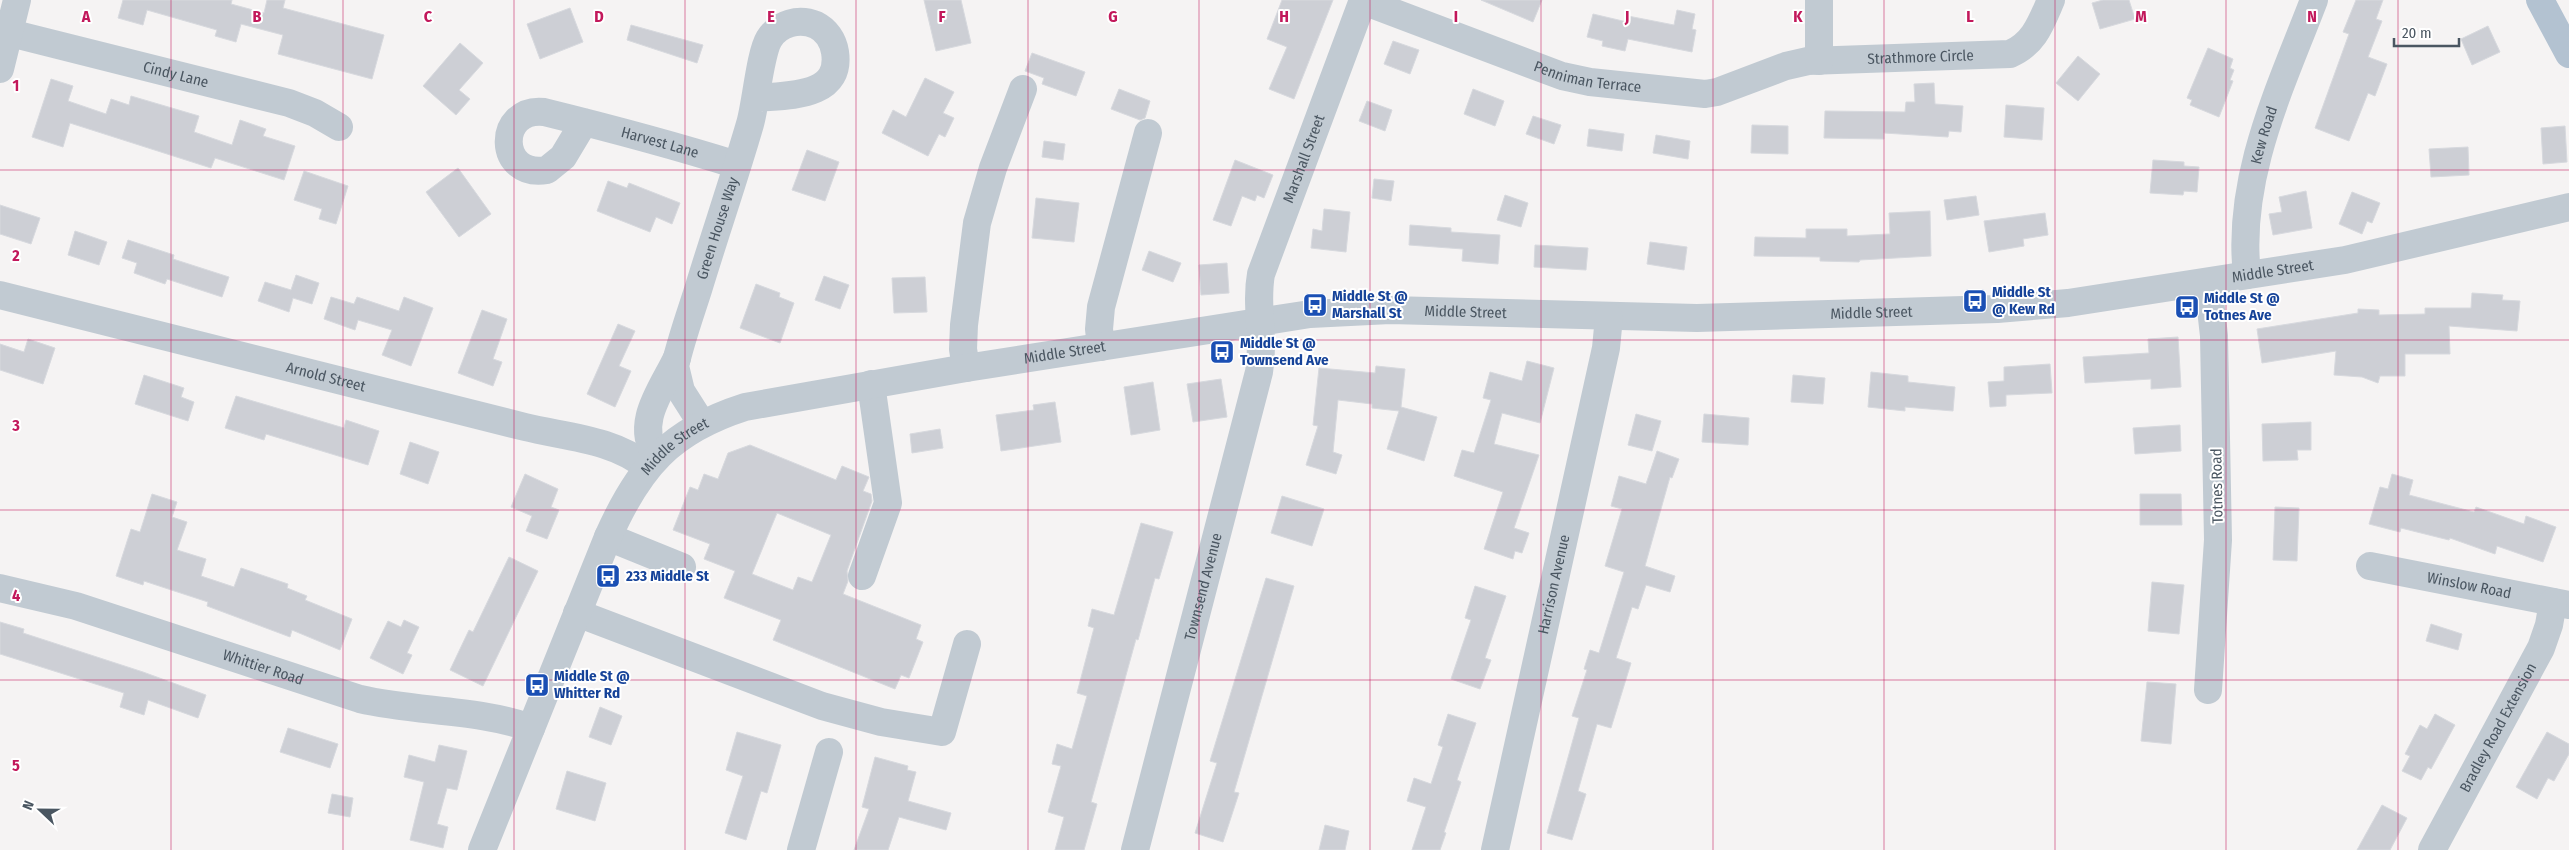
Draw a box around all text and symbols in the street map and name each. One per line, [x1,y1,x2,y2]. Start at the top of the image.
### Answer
text: A [81,7,91,26]
text: B [253,7,262,26]
text: C [424,7,433,26]
text: D [594,7,604,26]
text: E [767,7,775,26]
text: F [938,7,946,26]
text: G [1108,7,1118,26]
text: H [1279,7,1289,26]
text: I [1454,7,1458,26]
text: J [1624,7,1629,26]
text: K [1793,7,1803,26]
text: L [1966,7,1974,26]
text: M [2135,7,2147,26]
text: N [2307,7,2317,26]
scale bar [2394,15,2459,47]
text: 20 m [2402,24,2432,42]
street label: Strathmore Circle [1867,46,1974,68]
street label: Penniman Terrace [1531,57,1642,96]
street label: Cindy Lane [141,58,210,91]
text: 1 [13,76,19,95]
street label: Kew Road [2247,104,2281,166]
street label: Marshall Street [1279,112,1329,206]
street label: Harvest Lane [619,123,701,162]
street label: Green House Way [693,174,742,282]
text: 2 [11,246,20,265]
street label: Middle Street [2231,256,2315,286]
place label: Middle St @ Kew Rd [1992,283,2055,318]
place label: Middle St @ Marshall St [1332,287,1408,322]
bus stop icon: Middle St @ Kew Rd [1962,288,1988,314]
place label: Middle St @ Totnes Ave [2204,289,2280,324]
bus stop icon: Middle St @ Marshall St [1302,292,1328,318]
bus stop icon: Middle St @ Totnes Ave [2174,294,2200,320]
street label: Middle Street [1424,302,1507,322]
street label: Middle Street [1830,303,1913,323]
place label: Middle St @ Townsend Ave [1240,334,1329,369]
street label: Middle Street [1023,337,1107,368]
bus stop icon: Middle St @ Townsend Ave [1209,339,1235,365]
street label: Arnold Street [284,358,368,396]
street label: Middle Street [637,414,711,479]
text: 3 [11,416,20,435]
street label: Totnes Road [2207,448,2227,524]
street label: Townsend Avenue [1181,531,1226,642]
street label: Harrison Avenue [1534,533,1573,636]
bus stop icon: 233 Middle St [595,563,621,589]
place label: 233 Middle St [625,567,710,585]
street label: Winslow Road [2425,568,2513,602]
text: 4 [12,586,20,605]
street label: Whittier Road [220,646,306,689]
street label: Bradley Road Extension [2456,660,2540,795]
place label: Middle St @ Whitter Rd [554,667,630,702]
bus stop icon: Middle St @ Whitter Rd [524,672,550,698]
text: 5 [12,756,20,775]
north arrow [15,785,65,835]
text: N [19,798,38,812]

